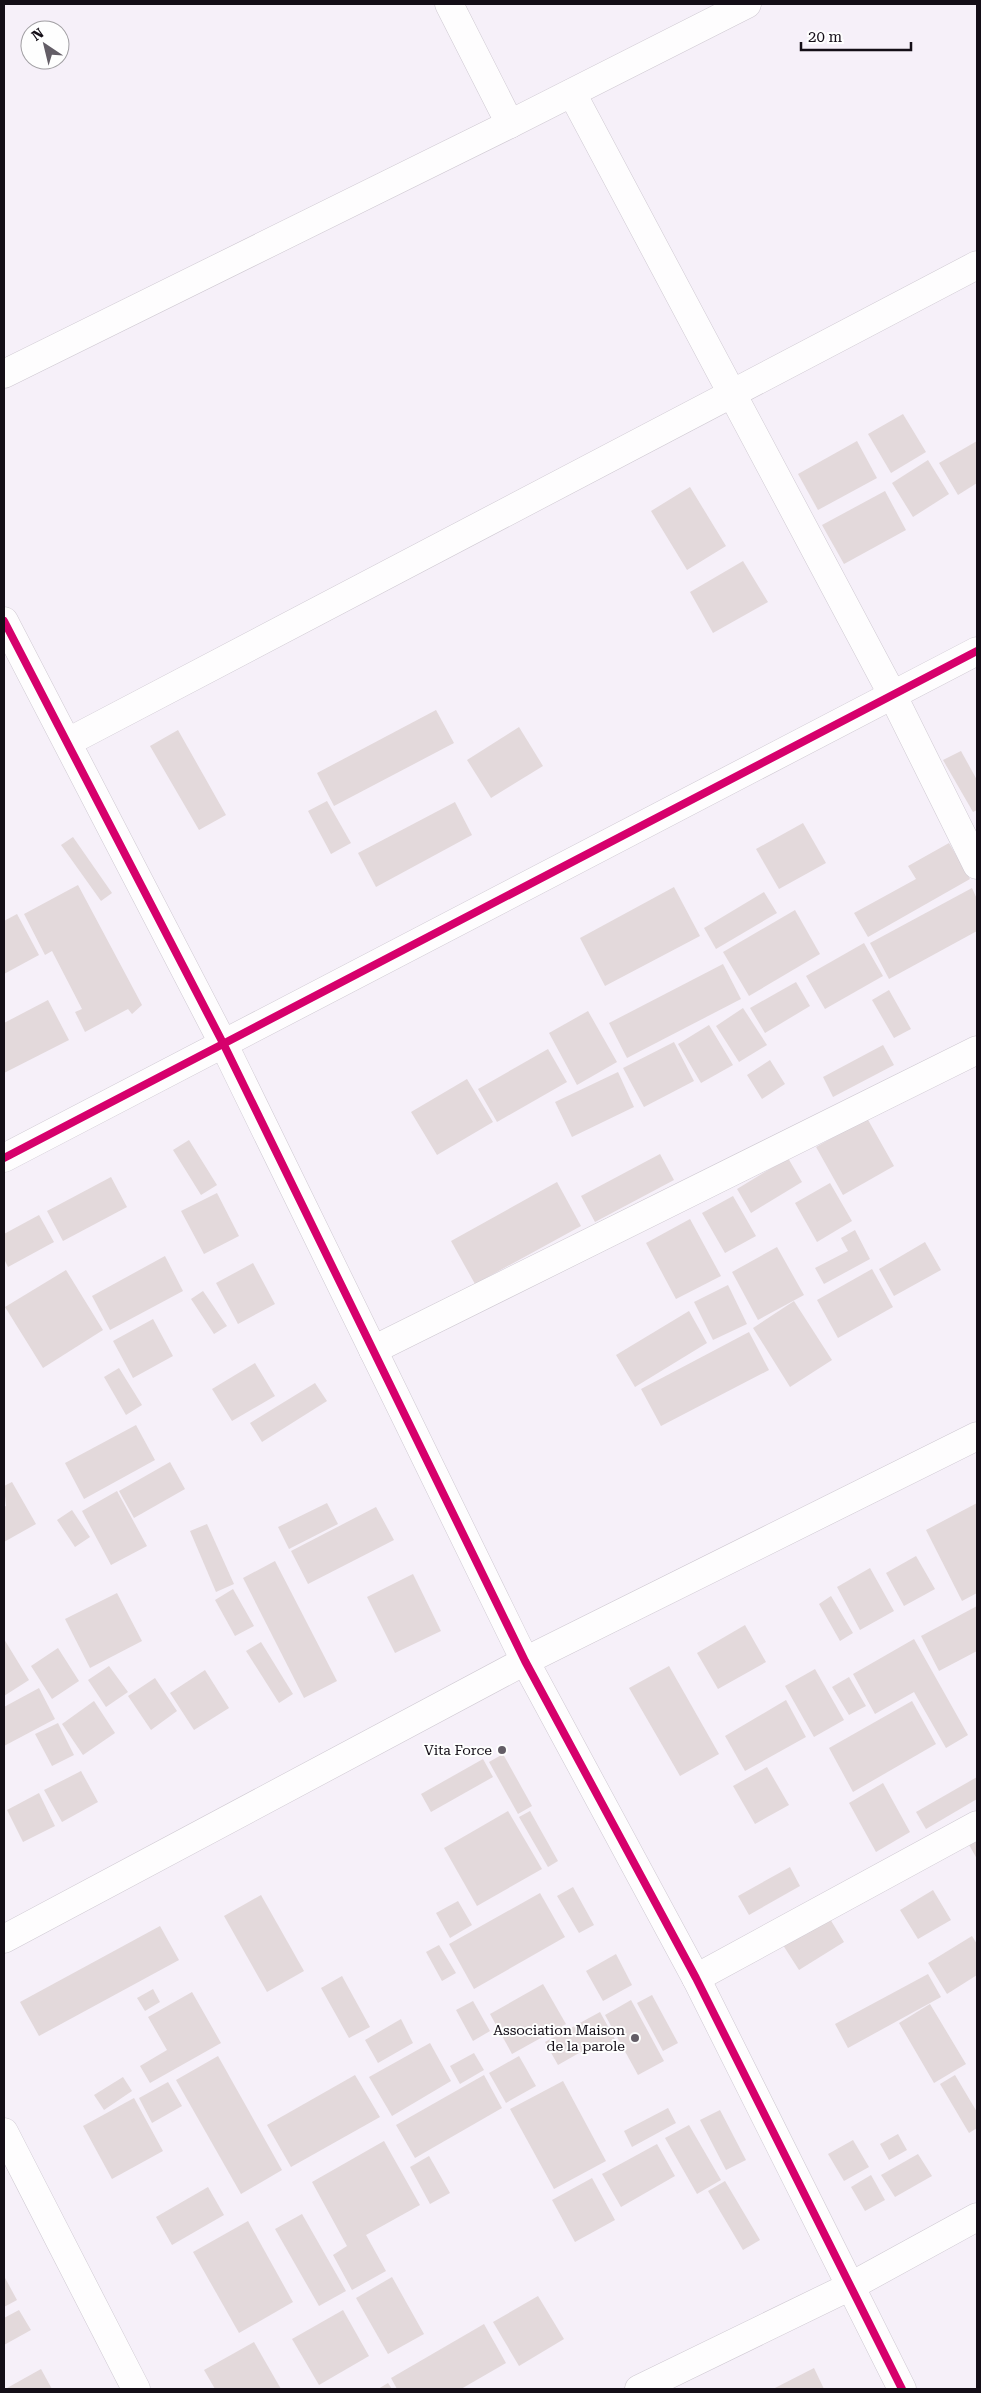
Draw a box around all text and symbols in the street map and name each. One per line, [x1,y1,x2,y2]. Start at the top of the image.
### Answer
north arrow [20,20,70,70]
scale bar [801,20,911,52]
text: N [29,25,47,44]
text: 20 m [808,28,843,46]
place label: Vita Force [424,1742,492,1758]
marker: Vita Force [496,1744,508,1756]
place label: Association Maison de la parole [493,2022,625,2054]
marker: Association Maison de la parole [629,2032,641,2044]

